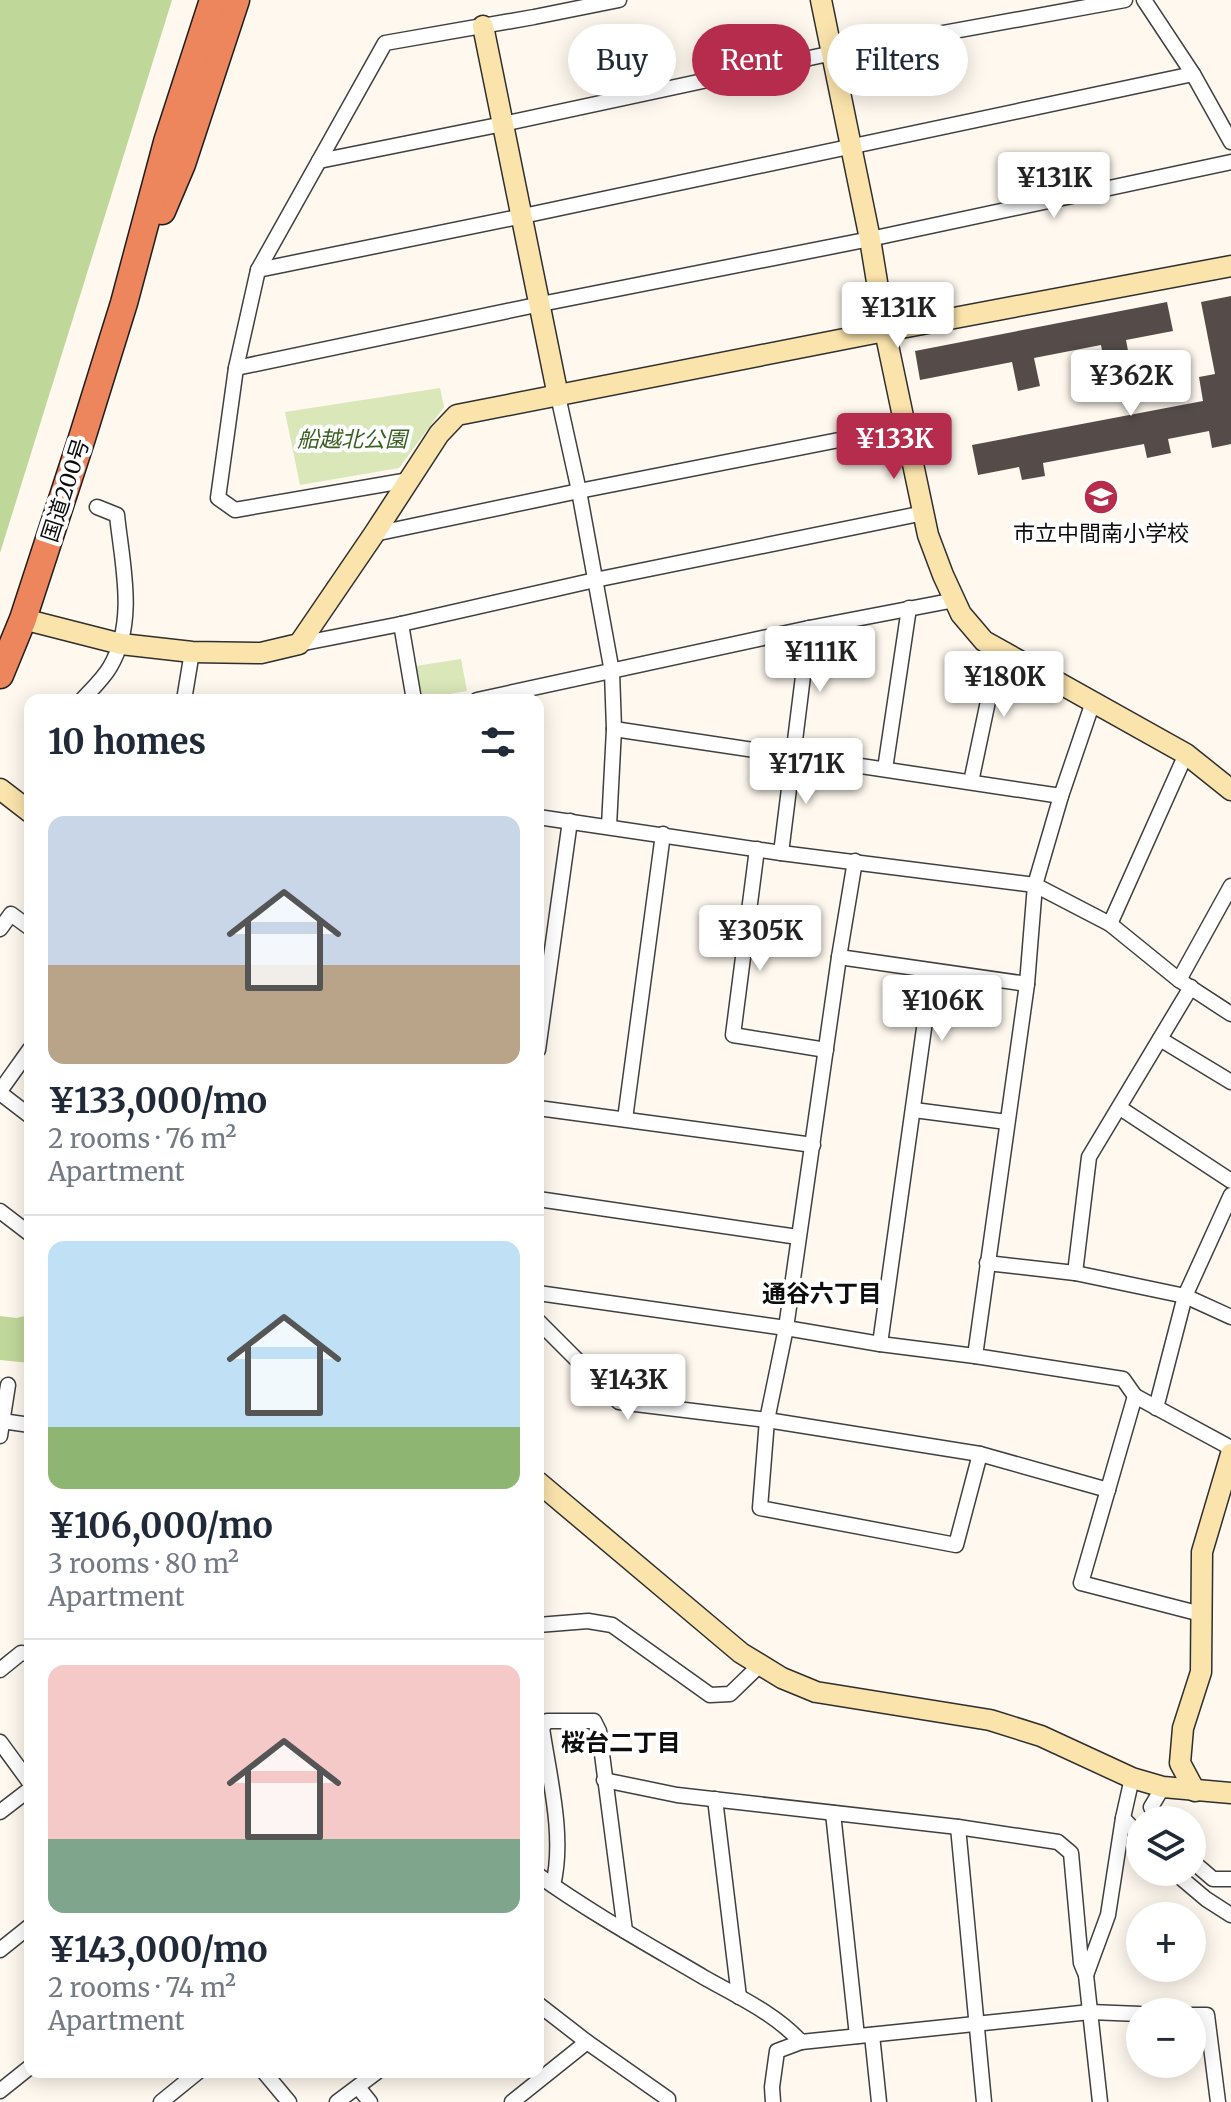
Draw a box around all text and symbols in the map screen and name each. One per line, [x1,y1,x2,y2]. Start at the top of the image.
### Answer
chip: Buy [568,24,676,96]
chip: Rent [692,24,811,96]
chip: Filters [827,24,968,96]
pin: ¥131K [998,152,1110,220]
text: ¥131K [1016,161,1092,194]
pin: ¥131K [842,282,954,350]
text: ¥131K [860,291,936,324]
pin: ¥362K [1075,350,1187,418]
text: ¥362K [1089,359,1173,392]
pin: ¥133K [838,413,950,481]
text: ¥133K [855,422,933,455]
park label: 船越北公園 [297,425,410,453]
street label: 国道200号 [35,435,95,545]
school or university icon: 市立中間南小学校 [1082,478,1120,516]
place label: 市立中間南小学校 [1013,519,1189,547]
pin: ¥111K [764,626,876,694]
text: ¥111K [783,635,857,668]
pin: ¥180K [948,651,1060,719]
text: ¥180K [963,660,1045,693]
icon: filters [476,720,520,764]
text: 10 homes [48,721,206,763]
pin: ¥171K [750,738,862,806]
text: ¥171K [768,747,844,780]
icon: home [212,868,356,1012]
pin: ¥305K [704,905,816,973]
text: ¥305K [717,914,803,947]
pin: ¥106K [886,975,998,1043]
text: ¥106K [901,984,983,1017]
text: ¥133,000/mo [48,1080,267,1122]
text: 2 rooms · 76 m² [48,1122,236,1155]
text: Apartment [48,1155,185,1188]
district label: 通谷六丁目 [762,1278,882,1309]
icon: home [212,1293,356,1437]
pin: ¥143K [572,1354,684,1422]
text: ¥143K [589,1363,667,1396]
text: ¥106,000/mo [48,1505,273,1547]
text: 3 rooms · 80 m² [48,1547,239,1580]
text: Apartment [48,1580,185,1613]
icon: home [212,1717,356,1861]
district label: 桜台二丁目 [561,1727,681,1758]
map controls [1126,1806,1206,2078]
button: layers [1126,1806,1206,1886]
button: + [1126,1902,1206,1982]
text: ¥143,000/mo [48,1929,267,1971]
text: 2 rooms · 74 m² [48,1971,236,2004]
button: − [1126,1998,1206,2078]
text: Apartment [48,2004,185,2037]

